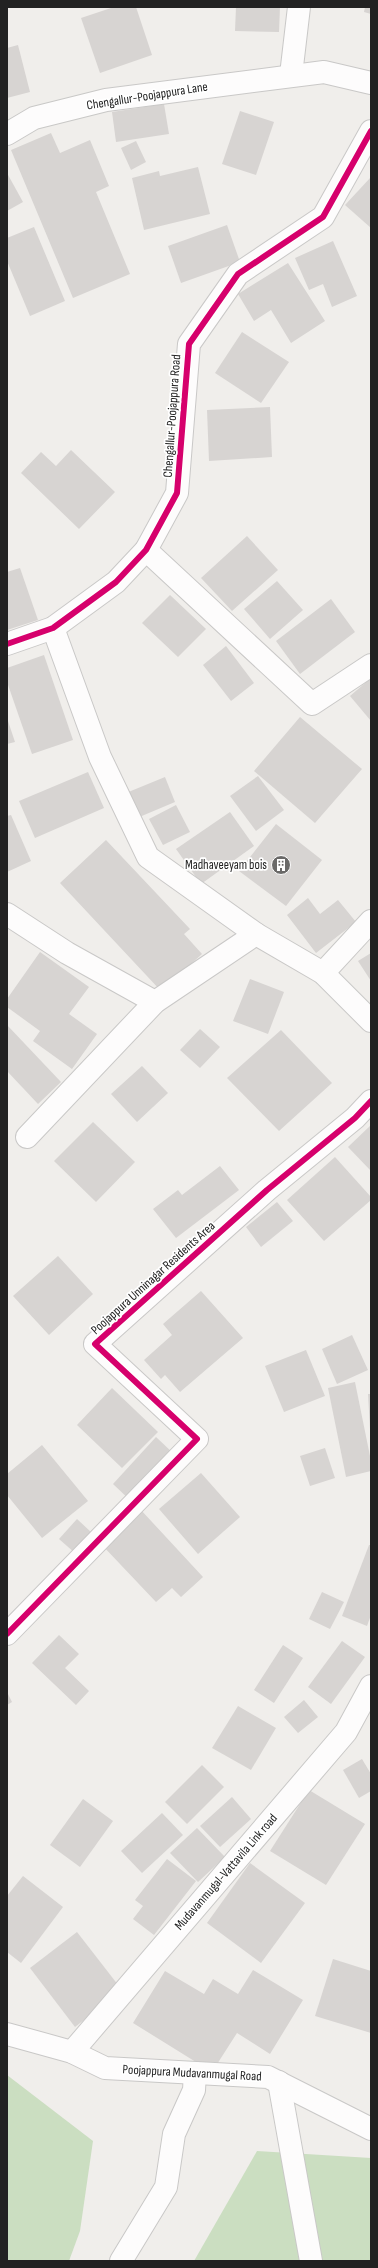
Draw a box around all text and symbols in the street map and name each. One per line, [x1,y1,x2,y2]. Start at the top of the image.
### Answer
street label: Chengallur-Poojappura Lane [85,79,209,113]
street label: Chengallur-Poojappura Road [160,354,184,478]
building icon: Madhaveeyam bois [270,854,292,876]
place label: Madhaveeyam bois [185,857,267,873]
street label: Poojappura Unninagar Residents Area [88,1218,218,1338]
street label: Mudavanmugal-Vattavila Link road [171,1811,281,1933]
street label: Poojappura Mudavanmugal Road [122,2061,262,2085]

